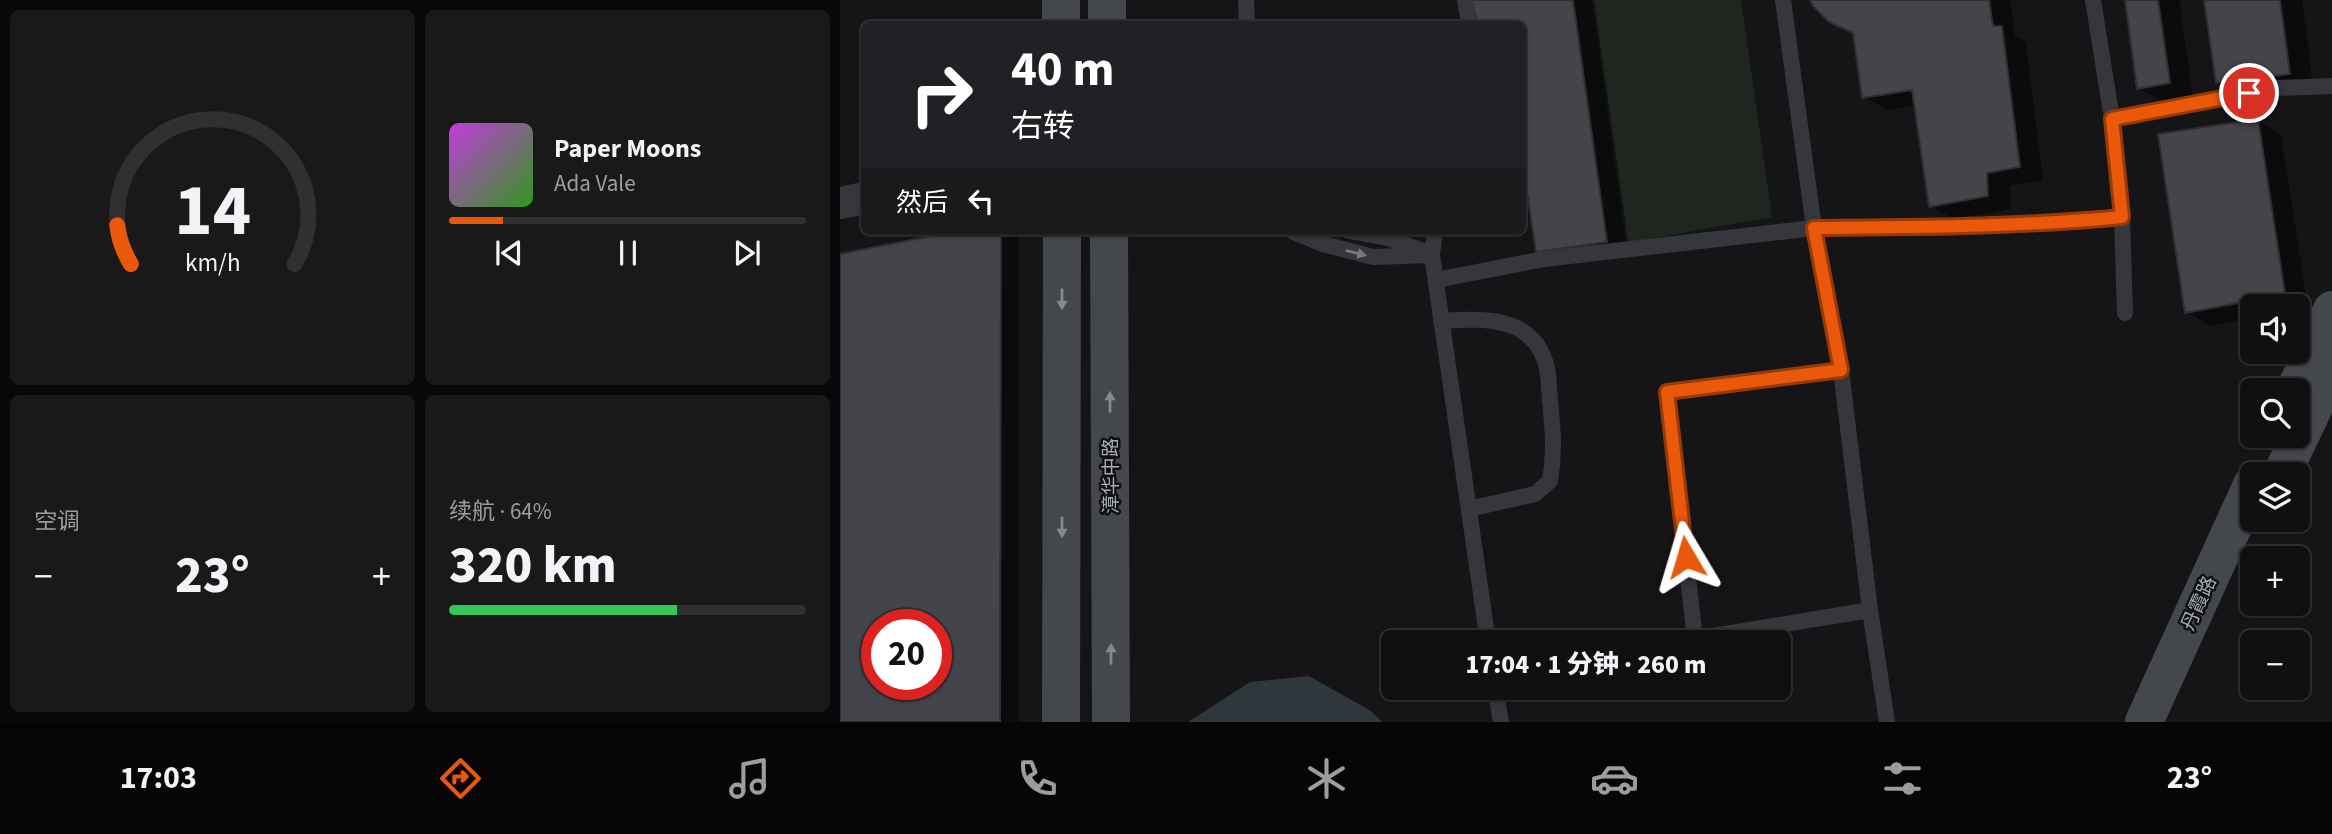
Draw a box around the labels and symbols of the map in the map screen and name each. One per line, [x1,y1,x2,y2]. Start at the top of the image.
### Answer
pin [2219,63,2279,123]
one-way arrow [1345,248,1367,259]
one-way arrow [1056,288,1068,310]
one-way arrow [1104,391,1116,413]
street label: 漳华中路 [1098,438,1125,514]
one-way arrow [1056,516,1067,538]
position arrow [1649,520,1723,594]
street label: 丹霞路 [2175,572,2224,635]
speed limit sign: 20 [861,609,952,700]
one-way arrow [1105,643,1117,665]

